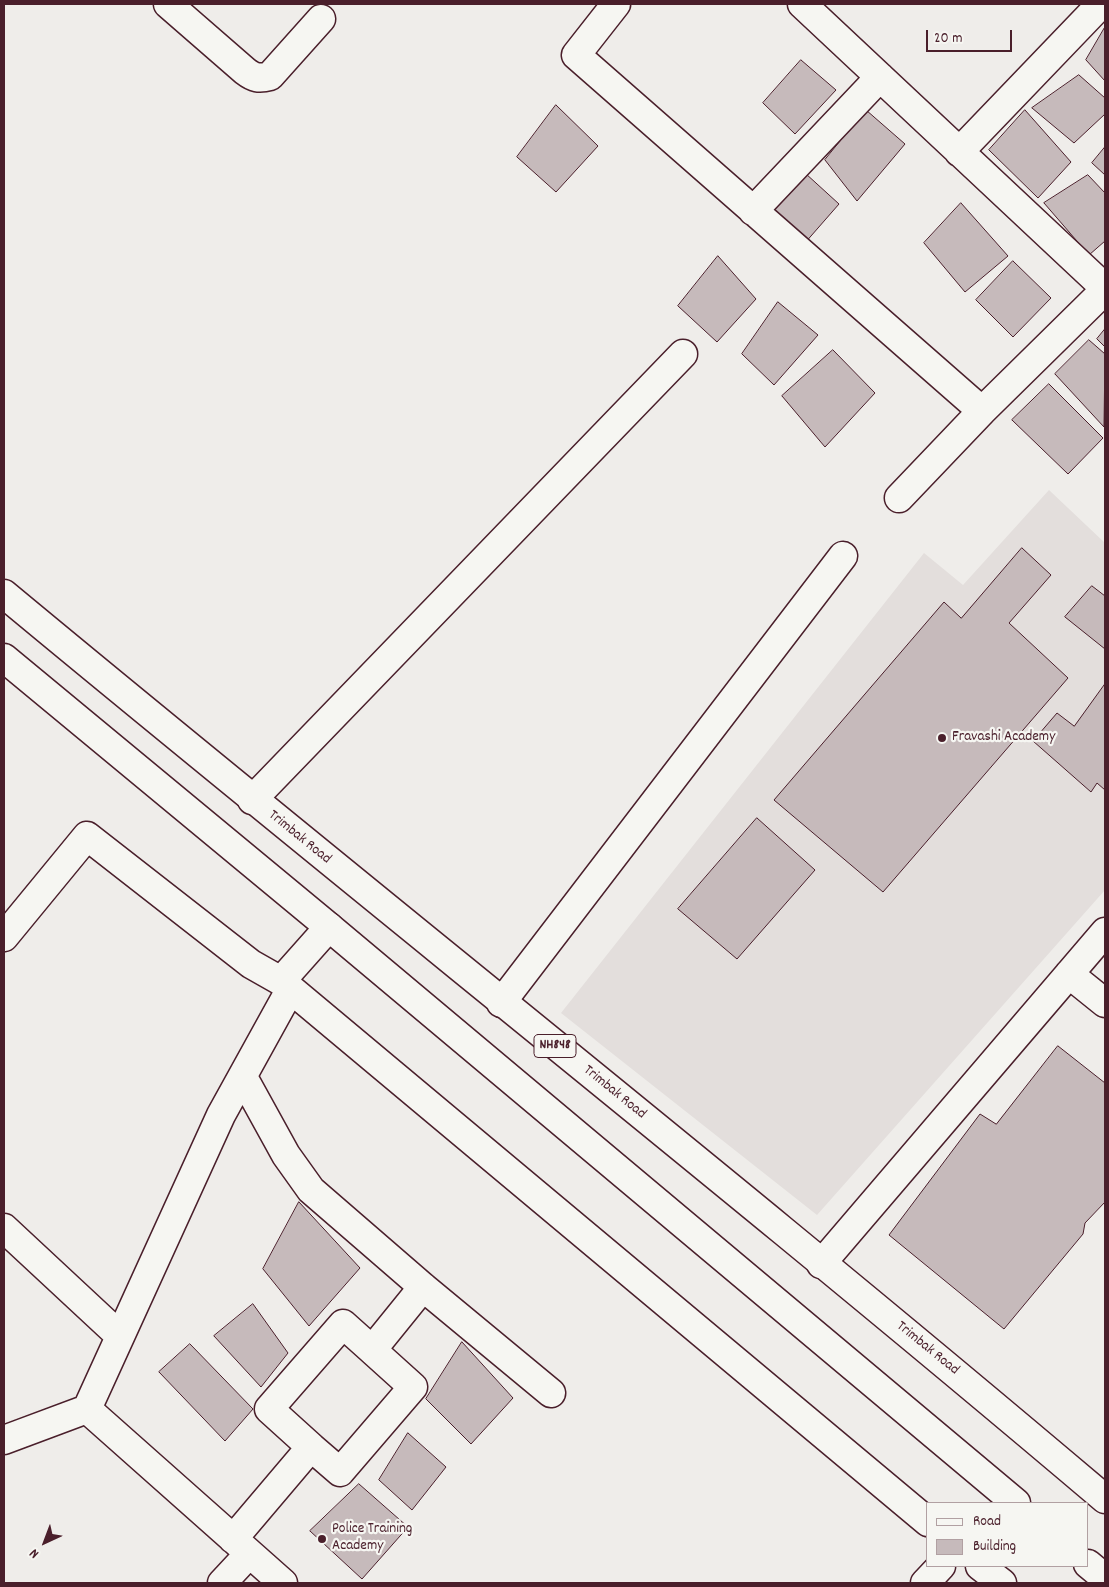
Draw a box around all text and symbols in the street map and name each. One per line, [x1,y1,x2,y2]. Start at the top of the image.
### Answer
scale bar [929,20,1015,52]
text: 20 m [934,28,962,50]
place label: Fravashi Academy [952,729,1055,747]
marker: Fravashi Academy [936,732,948,744]
street label: Trimbak Road [264,807,334,869]
road number: NH848 [534,1034,576,1058]
street label: Trimbak Road [579,1062,649,1124]
street label: Trimbak Road [892,1318,962,1380]
legend [926,1502,1089,1567]
text: Road [973,1511,1001,1533]
north arrow [20,1517,70,1567]
place label: Police Training Academy [332,1521,412,1556]
marker: Police Training Academy [316,1533,328,1545]
text: Building [973,1536,1016,1558]
text: N [25,1543,44,1563]

